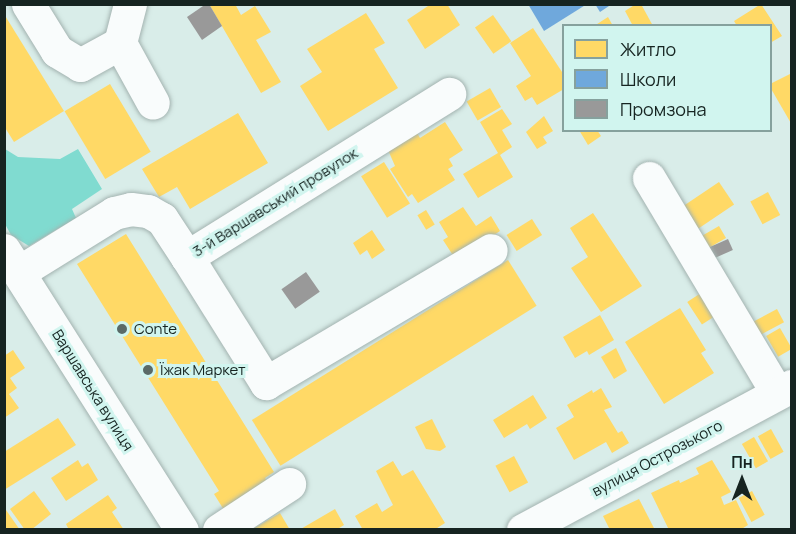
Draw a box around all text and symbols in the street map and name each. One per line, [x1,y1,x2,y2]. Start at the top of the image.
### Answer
legend [562,24,772,132]
text: Житло [620,37,676,61]
text: Школи [620,67,676,91]
text: Промзона [620,97,707,121]
street label: 3-й Варшавський провулок [189,144,361,260]
place label: Conte [134,320,177,338]
marker: Conte [115,322,129,336]
street label: Варшавська вулиця [48,326,138,454]
place label: Їжак Маркет [160,361,246,379]
marker: Їжак Маркет [141,363,155,377]
street label: вулиця Острозького [589,416,725,500]
north arrow [712,450,772,510]
text: Пн [731,451,753,473]

